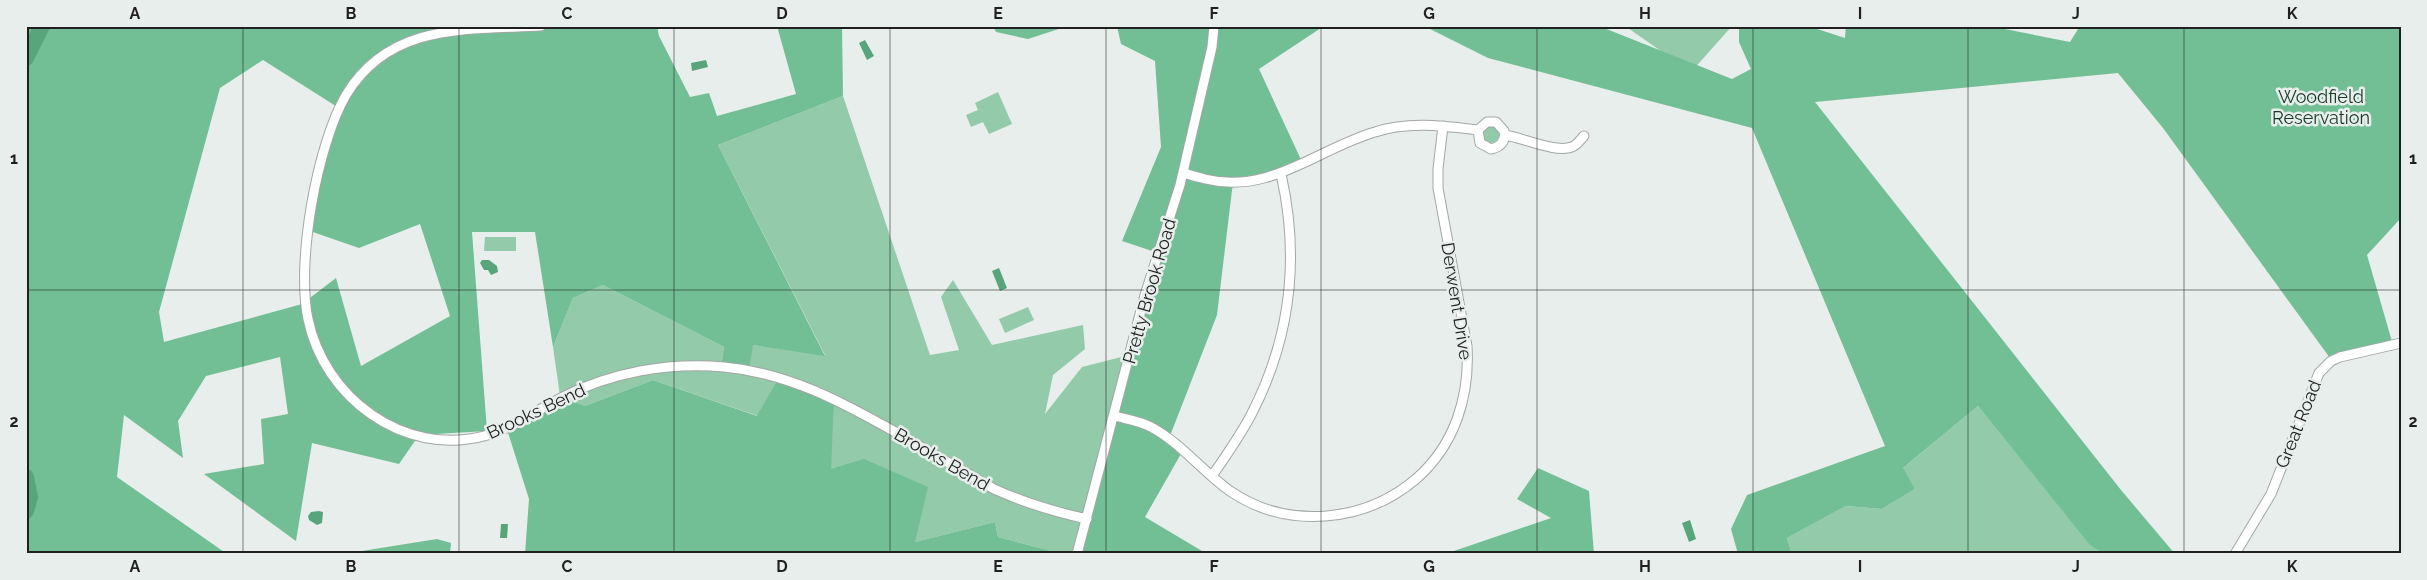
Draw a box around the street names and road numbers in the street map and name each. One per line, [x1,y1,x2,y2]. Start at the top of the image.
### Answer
street label: Pretty Brook Road [1118,216,1180,366]
street label: Derwent Drive [1437,241,1477,362]
street label: Great Road [2271,377,2325,471]
street label: Brooks Bend [483,379,589,443]
street label: Brooks Bend [891,423,993,495]

